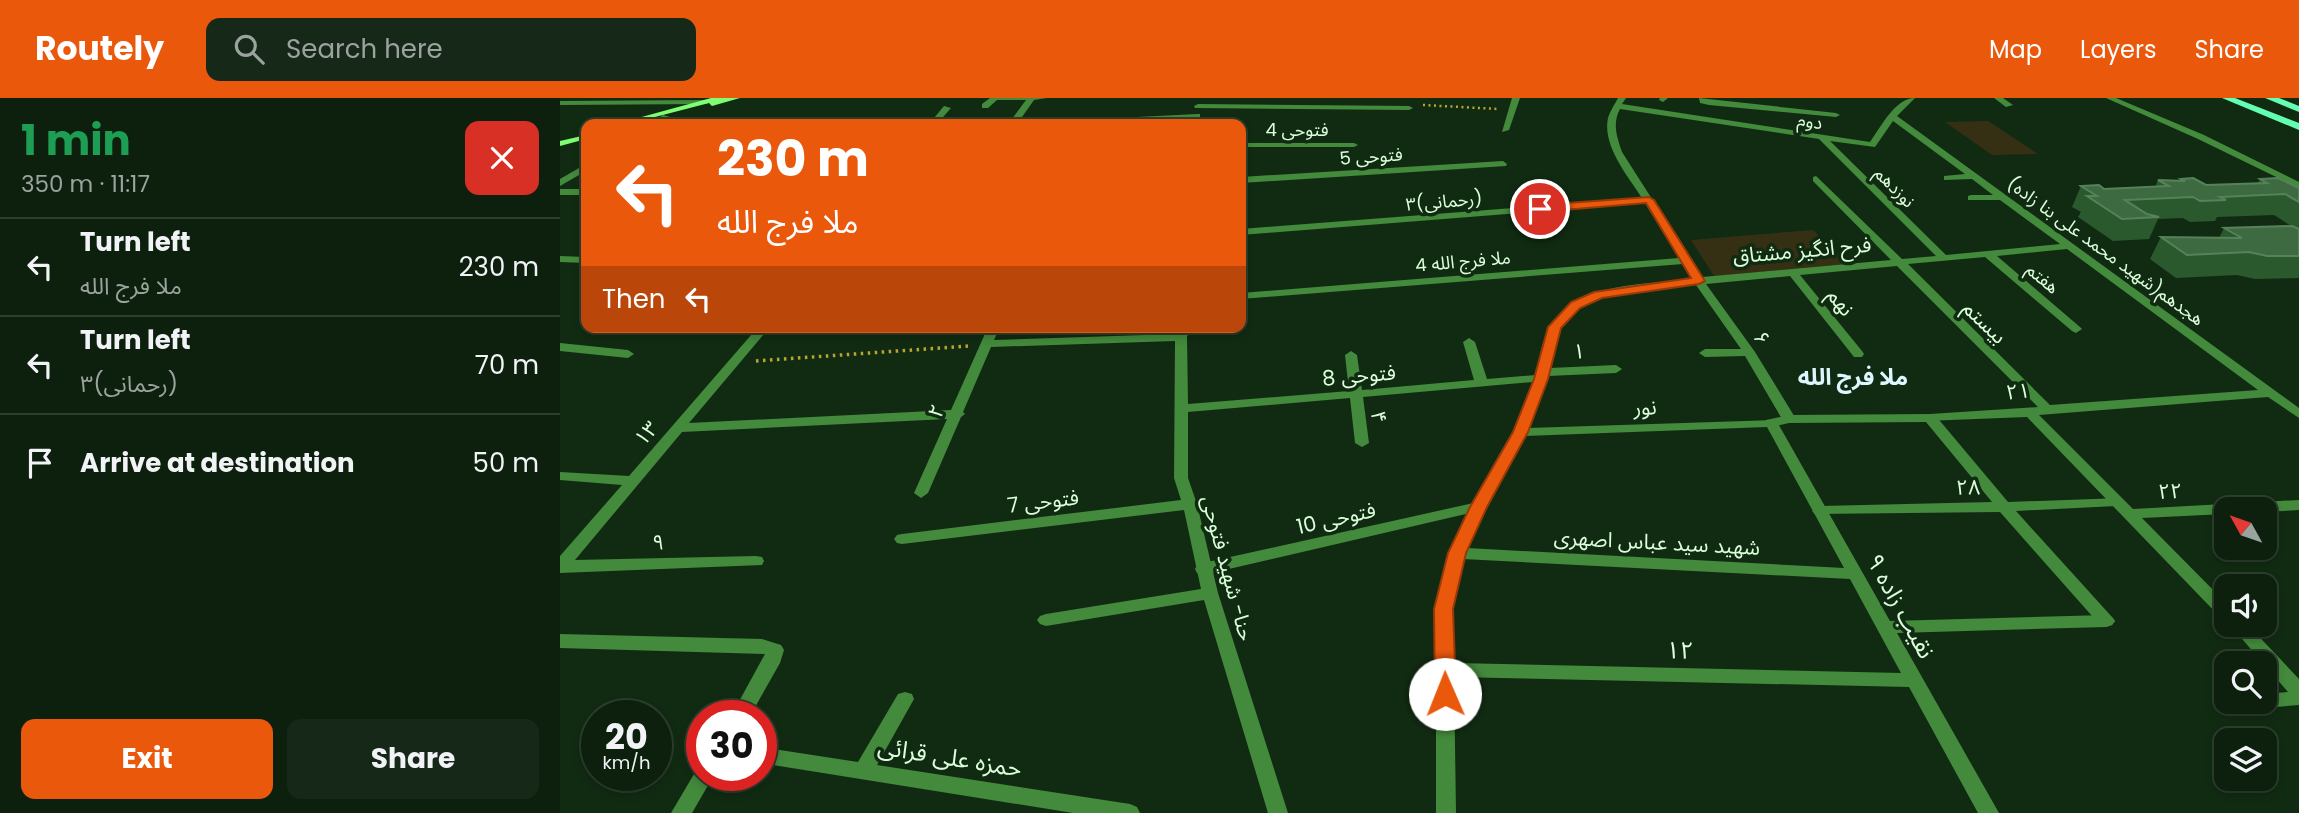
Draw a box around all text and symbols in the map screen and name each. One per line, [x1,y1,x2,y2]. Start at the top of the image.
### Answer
search box [206,18,696,81]
text: Routely [35,25,164,72]
icon: search [230,30,268,68]
text: Search here [286,31,443,67]
text: Map [1989,33,2042,66]
text: Layers [2080,33,2156,66]
text: Share [2194,33,2264,66]
street label: دوم [1795,107,1824,137]
text: 1 min [21,111,131,170]
street label: فتوحی 4 [1265,117,1329,142]
button: close [465,121,539,195]
text: 230 m [717,125,869,193]
street label: فتوحی 5 [1339,141,1403,171]
icon: left [602,147,693,238]
street label: نوزدهم [1868,161,1921,214]
text: 350 m · 11:17 [21,168,150,200]
street label: هجدهم(شهید محمد علی بنا زاده) [2002,171,2210,332]
pin [1510,179,1570,239]
street label: ۳(رحمانی) [1405,185,1483,217]
icon: arrive [1521,190,1559,228]
text: ملا فرج الله [717,199,859,244]
text: Turn left [80,224,191,260]
street label: فرح انگیز مشتاق [1732,230,1873,271]
street label: 4 ملا فرج الله [1414,244,1512,279]
icon: left [21,248,59,286]
text: 230 m [459,249,539,285]
street label: هفتم [2021,257,2065,300]
text: ملا فرج الله [80,270,182,302]
icon: left [679,280,717,318]
text: Then [602,281,665,317]
street label: نهم [1820,282,1861,323]
street label: بیستم [1956,294,2013,351]
text: Turn left [80,322,191,358]
street label: ۶ [1747,325,1777,351]
street label: ۱ [1572,336,1586,366]
icon: left [21,346,59,384]
text: 70 m [475,347,539,383]
street label: فتوحی 8 [1321,357,1397,393]
district label: ملا فرج الله [1798,361,1908,394]
text: ۳(رحمانی) [80,368,178,400]
street label: ۲۱ [2005,375,2031,407]
street label: نور [1632,392,1657,422]
street label: ۲ [920,400,952,422]
street label: ۴ [1364,409,1394,425]
street label: ۱۳ [627,414,665,452]
icon: arrive [21,444,59,482]
text: Arrive at destination [80,445,355,481]
text: 50 m [473,445,539,481]
street label: ۲۸ [1956,472,1980,502]
street label: ۲۲ [2157,476,2183,506]
street label: فتوحی 7 [1005,482,1081,520]
street label: حنا- شهید فتوحی [1195,492,1261,644]
street label: فتوحی 10 [1294,495,1378,541]
north arrow [2214,497,2277,560]
map controls [2214,497,2277,791]
street label: شهید سید عباس اصهری [1553,522,1761,562]
street label: ۹ [652,527,664,557]
street label: نقیب زاده ۹ [1859,548,1943,664]
button: sound [2214,574,2277,637]
street label: ۱۲ [1666,633,1694,667]
button: search [2214,651,2277,714]
position arrow [1408,657,1482,731]
speed limit sign: 30 [686,700,777,791]
text: 20 [605,712,648,761]
button: Exit [21,719,273,799]
button: Share [287,719,539,799]
button: layers [2214,728,2277,791]
street label: حمزه علی قرائی [876,729,1024,785]
text: km/h [603,750,650,775]

